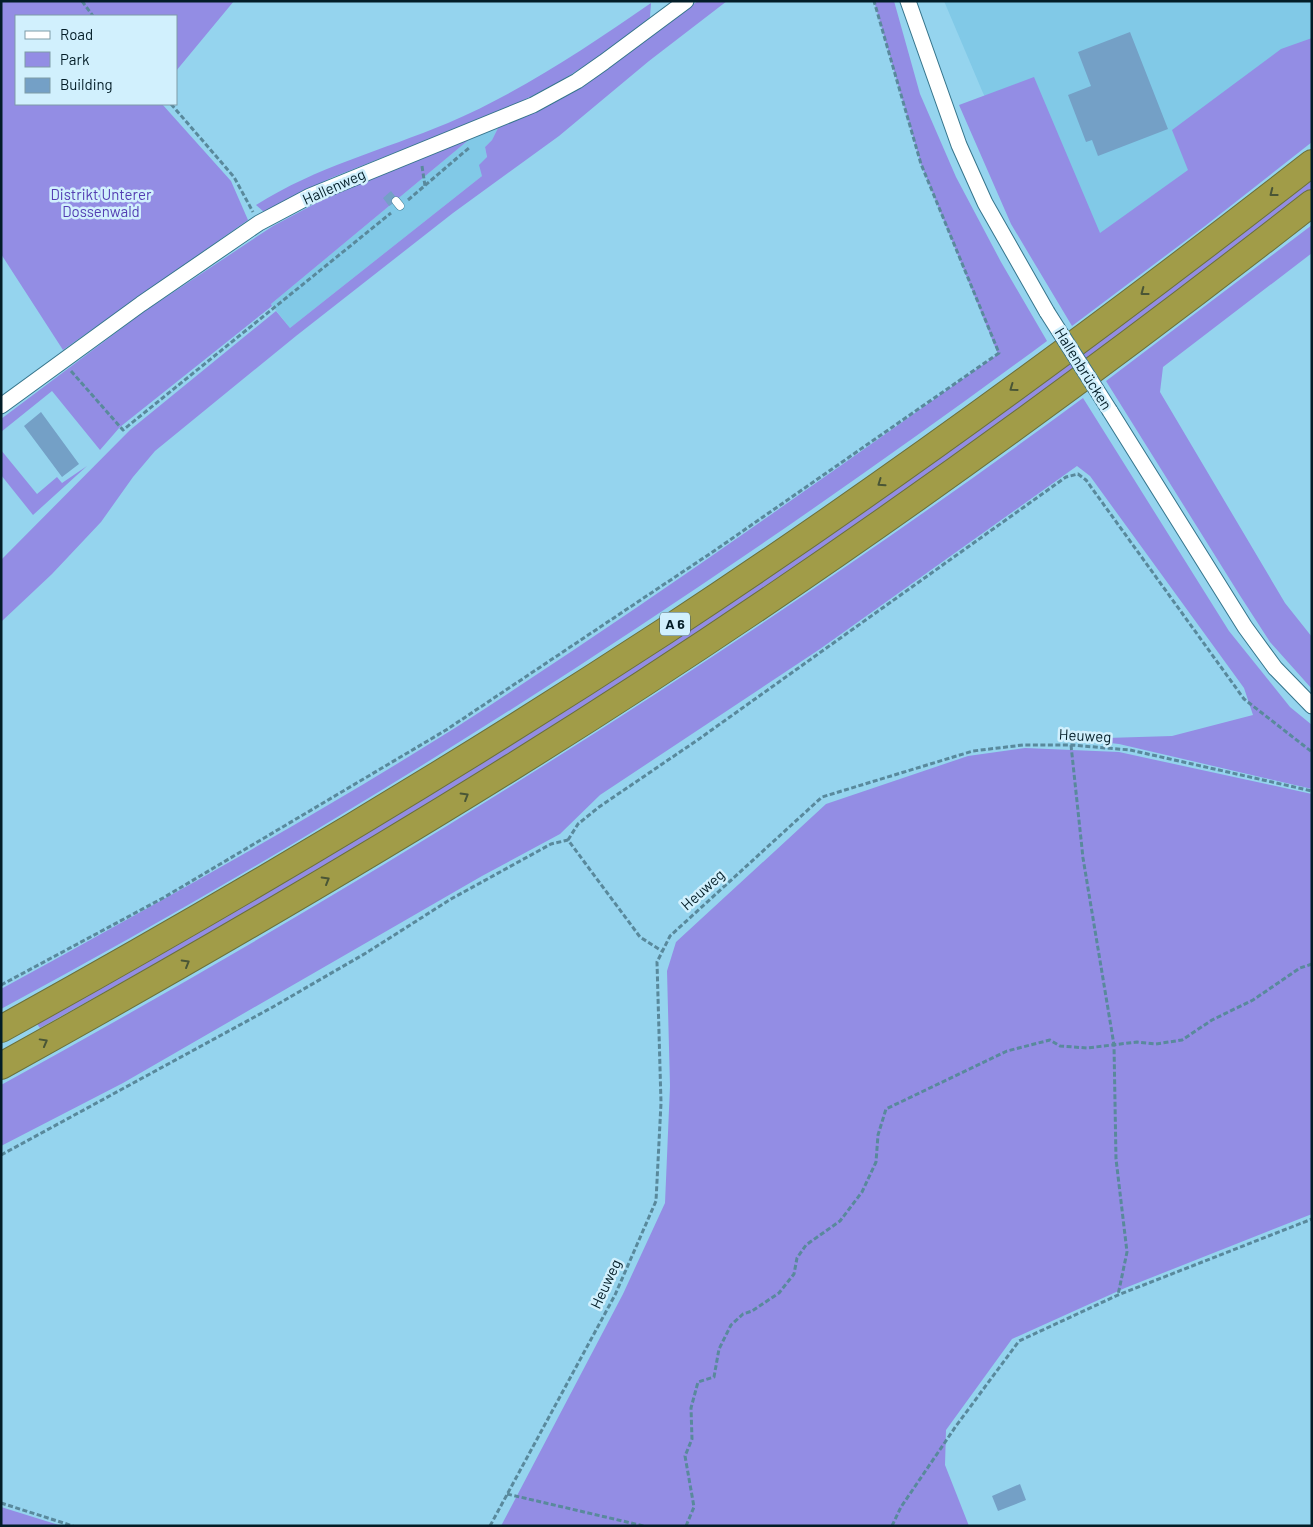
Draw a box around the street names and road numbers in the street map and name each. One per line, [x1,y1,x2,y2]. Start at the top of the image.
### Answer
street label: Hallenweg [299,164,368,208]
street label: Hallenbrücken [1051,324,1116,413]
road number: A 6 [660,612,690,636]
street label: Heuweg [1058,725,1112,745]
street label: Heuweg [677,865,728,913]
street label: Heuweg [586,1256,624,1311]

